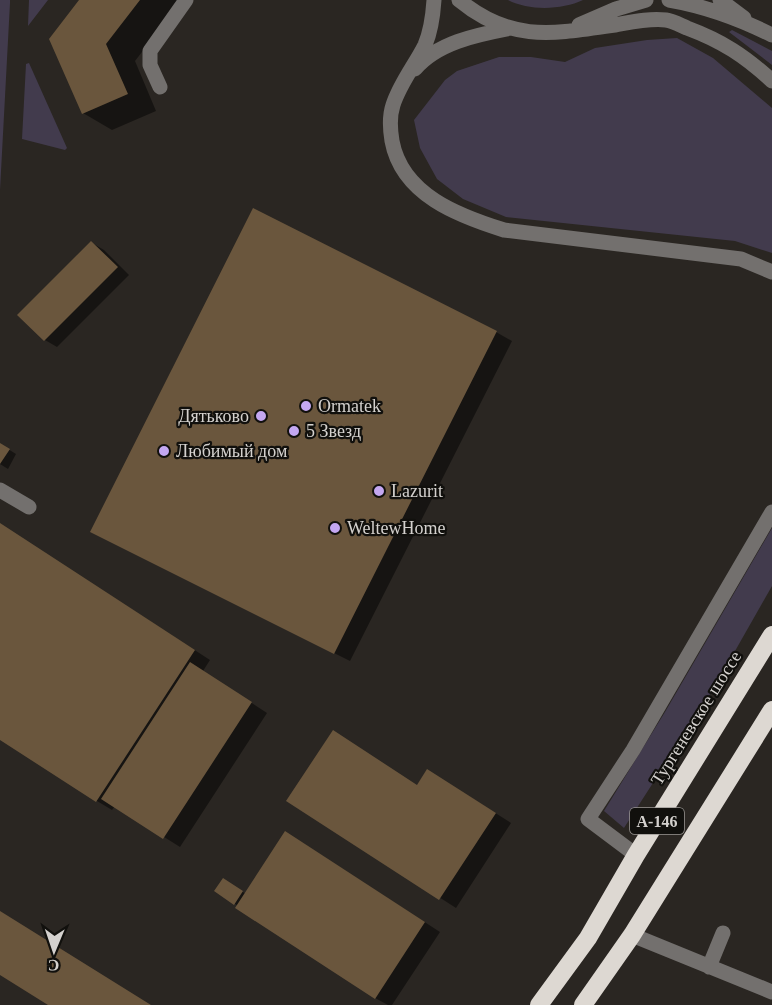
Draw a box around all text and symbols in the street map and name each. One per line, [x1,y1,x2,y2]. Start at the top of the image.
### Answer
place label: Ormatek [318,396,381,416]
marker: Ormatek [299,399,313,413]
place label: Дятьково [178,406,249,426]
marker: Дятьково [254,409,268,423]
place label: 5 Звезд [306,421,361,441]
marker: 5 Звезд [287,424,301,438]
place label: Любимый дом [176,441,287,461]
marker: Любимый дом [157,444,171,458]
place label: Lazurit [391,481,443,501]
marker: Lazurit [372,484,386,498]
place label: WeltewHome [347,518,446,538]
marker: WeltewHome [328,521,342,535]
street label: Тургеневское шоссе [647,647,745,789]
road number: А-146 [630,808,684,834]
north arrow [24,921,84,981]
text: С [47,957,60,974]

